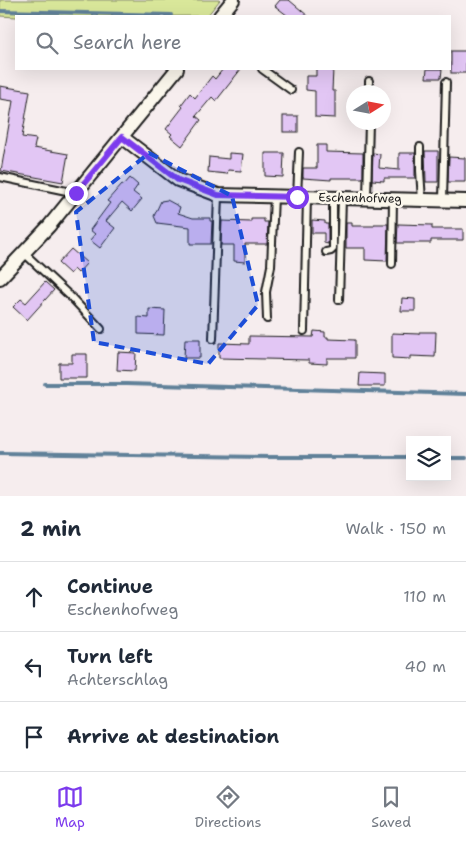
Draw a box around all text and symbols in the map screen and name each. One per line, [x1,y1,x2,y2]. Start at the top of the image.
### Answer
search box [15,15,451,70]
icon: search [33,29,61,57]
text: Search here [73,30,182,55]
north arrow [346,85,391,130]
route end [65,182,88,205]
route start [286,186,309,209]
street label: Eschenhofweg [318,189,402,207]
map controls [406,436,451,481]
button: layers [406,436,451,481]
text: 2 min [20,515,81,543]
text: Walk · 150 m [345,518,446,539]
text: Continue [67,574,153,599]
icon: ahead [20,583,48,611]
text: 110 m [403,586,446,607]
text: Eschenhofweg [67,599,178,620]
text: Turn left [67,644,153,669]
icon: left [20,653,48,681]
text: 40 m [404,656,446,677]
text: Achterschlag [67,669,168,690]
icon: arrive [20,723,48,751]
text: Arrive at destination [67,724,279,749]
tab: Map [55,783,85,831]
tab: Directions [195,783,261,831]
tab: Saved [371,783,411,831]

